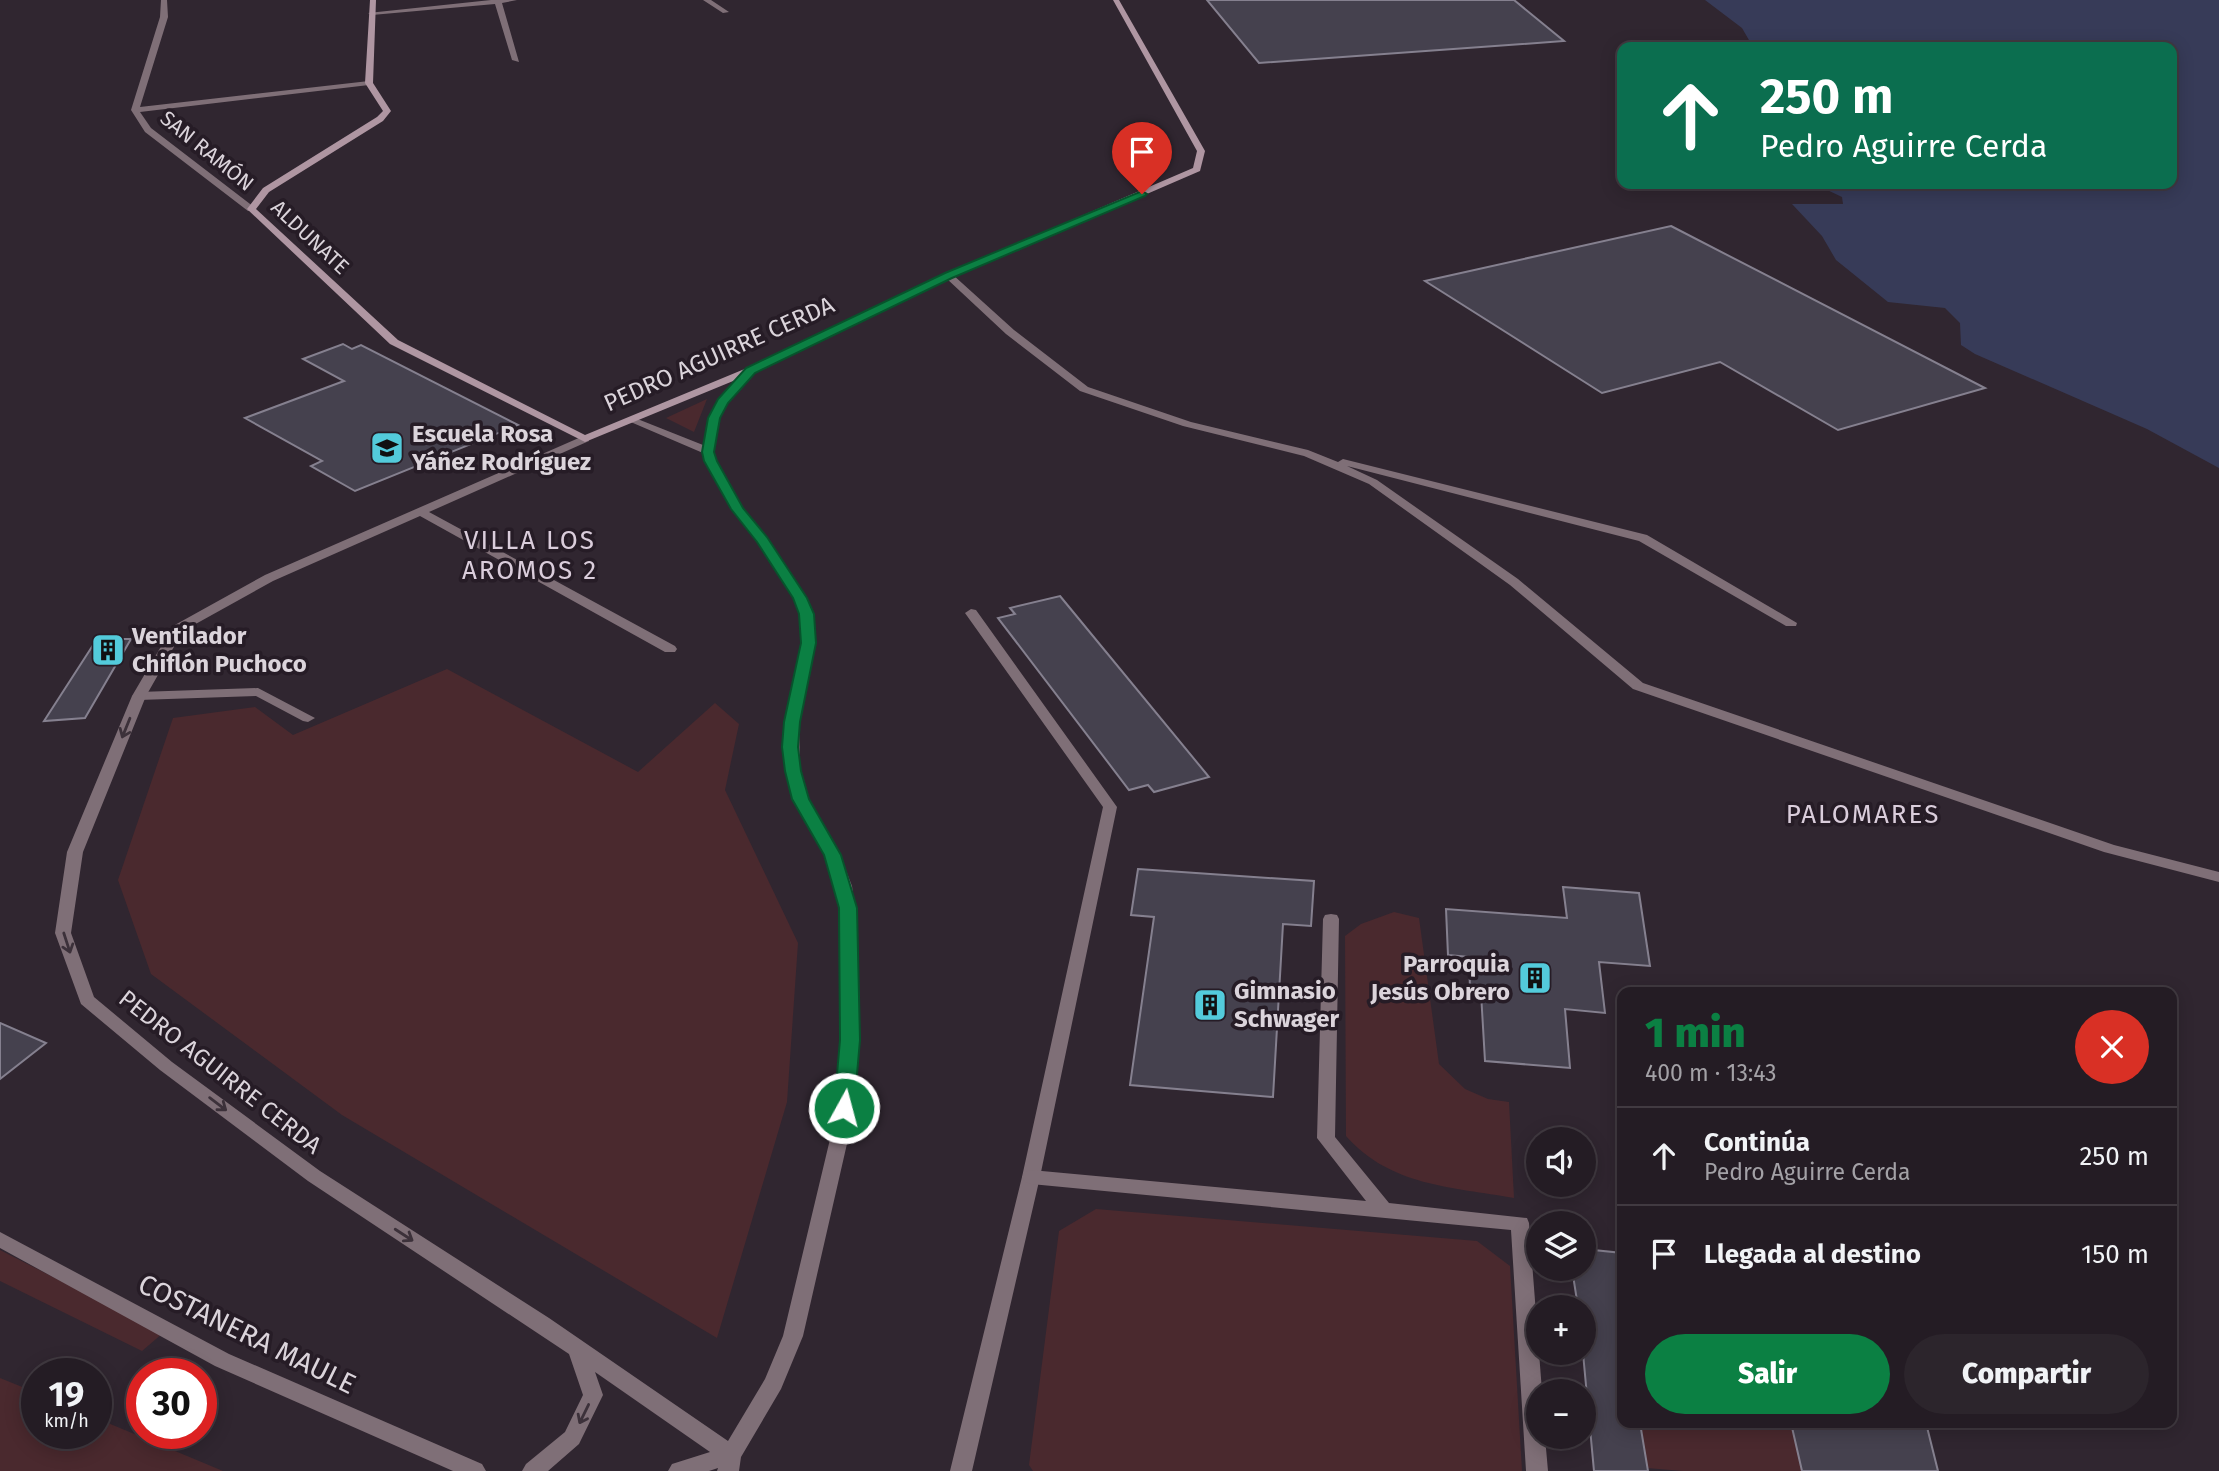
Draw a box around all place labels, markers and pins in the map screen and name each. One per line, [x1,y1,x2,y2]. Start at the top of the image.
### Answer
pin [1112,122,1172,194]
place label: Escuela Rosa Yáñez Rodríguez [411,420,591,476]
school or university icon: Escuela Rosa Yáñez Rodríguez [368,429,406,467]
place label: Ventilador Chiflón Puchoco [131,622,307,678]
building icon: Ventilador Chiflón Puchoco [89,631,127,669]
place label: Parroquia Jesús Obrero [1370,950,1510,1006]
building icon: Parroquia Jesús Obrero [1516,959,1554,997]
place label: Gimnasio Schwager [1234,977,1340,1033]
building icon: Gimnasio Schwager [1191,986,1229,1024]

